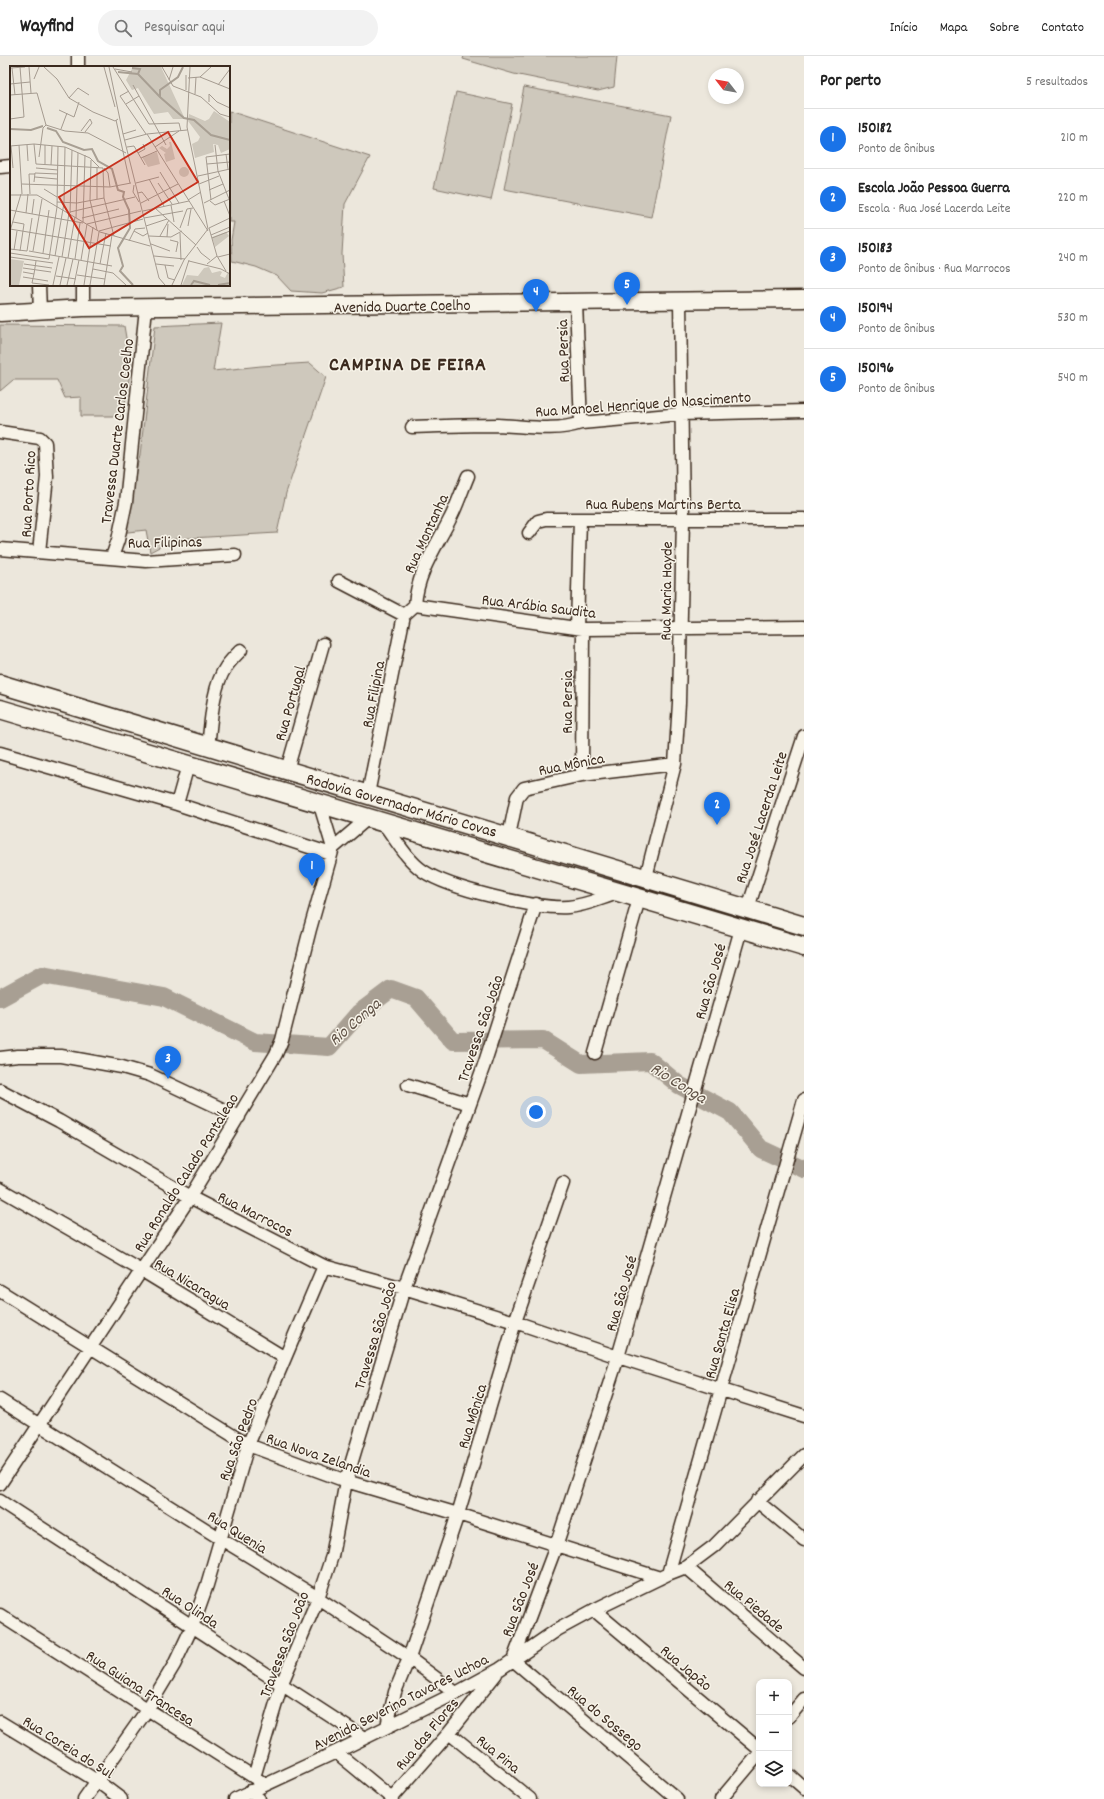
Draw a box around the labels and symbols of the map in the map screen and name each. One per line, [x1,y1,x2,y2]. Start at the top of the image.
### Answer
inset map [10,66,230,286]
north arrow [708,68,744,104]
pin: 5 [614,272,640,305]
pin: 4 [523,279,549,312]
street label: Avenida Duarte Coelho [333,295,471,320]
street label: Rua Persia [552,318,577,383]
street label: Travessa Duarte Carlos Coelho [96,337,141,525]
district label: CAMPINA DE FEIRA [329,352,487,380]
street label: Rua Manoel Henrique do Nascimento [535,386,752,425]
street label: Rua Porto Rico [16,450,43,538]
street label: Rua Montanha [399,490,456,578]
street label: Rua Rubens Martins Berta [585,494,741,517]
street label: Rua Filipinas [128,531,203,556]
street label: Rua Maria Hayde [655,541,680,641]
street label: Rua Arábia Saudita [480,589,598,626]
street label: Rua Filipina [357,658,392,730]
street label: Rua Portugal [270,663,313,744]
street label: Rua Persia [557,670,580,734]
street label: Rua Mônica [537,748,607,783]
street label: Rua José Lacerda Leite [730,749,795,887]
street label: Rodovia Governador Mário Covas [303,768,500,845]
pin: 2 [704,792,730,825]
pin: 1 [299,853,325,886]
street label: Rua São José [690,941,733,1022]
street label: Travessa São João [452,972,510,1086]
water label: Rio Conga [325,993,388,1053]
pin: 3 [155,1046,181,1079]
water label: Rio Conga [645,1058,711,1112]
street label: Rua Ronaldo Calado Pantaleao [129,1089,246,1257]
your location [526,1102,546,1122]
street label: Rua Marrocos [213,1186,297,1244]
street label: Rua Nicaragua [149,1253,235,1317]
street label: Rua São José [601,1253,644,1334]
street label: Travessa São João [349,1279,404,1393]
street label: Rua Santa Elisa [700,1285,747,1382]
street label: Rua Mônica [453,1381,494,1452]
street label: Rua São Pedro [214,1395,265,1484]
street label: Rua Nova Zelandia [263,1428,374,1485]
street label: Rua Quenia [202,1506,272,1561]
street label: Rua São José [497,1559,546,1641]
street label: Rua Piedade [718,1575,789,1639]
street label: Rua Olinda [156,1581,223,1635]
street label: Travessa São João [255,1588,316,1701]
street label: Rua Japão [654,1640,716,1698]
street label: Rua Guiana Francesa [81,1645,199,1733]
street label: Avenida Severino Tavares Uchoa [310,1649,493,1757]
street label: Rua do Sossego [561,1680,647,1758]
street label: Rua das Flores [390,1693,466,1776]
street label: Rua Coreia do Sul [17,1711,118,1786]
street label: Rua Pina [470,1730,525,1780]

